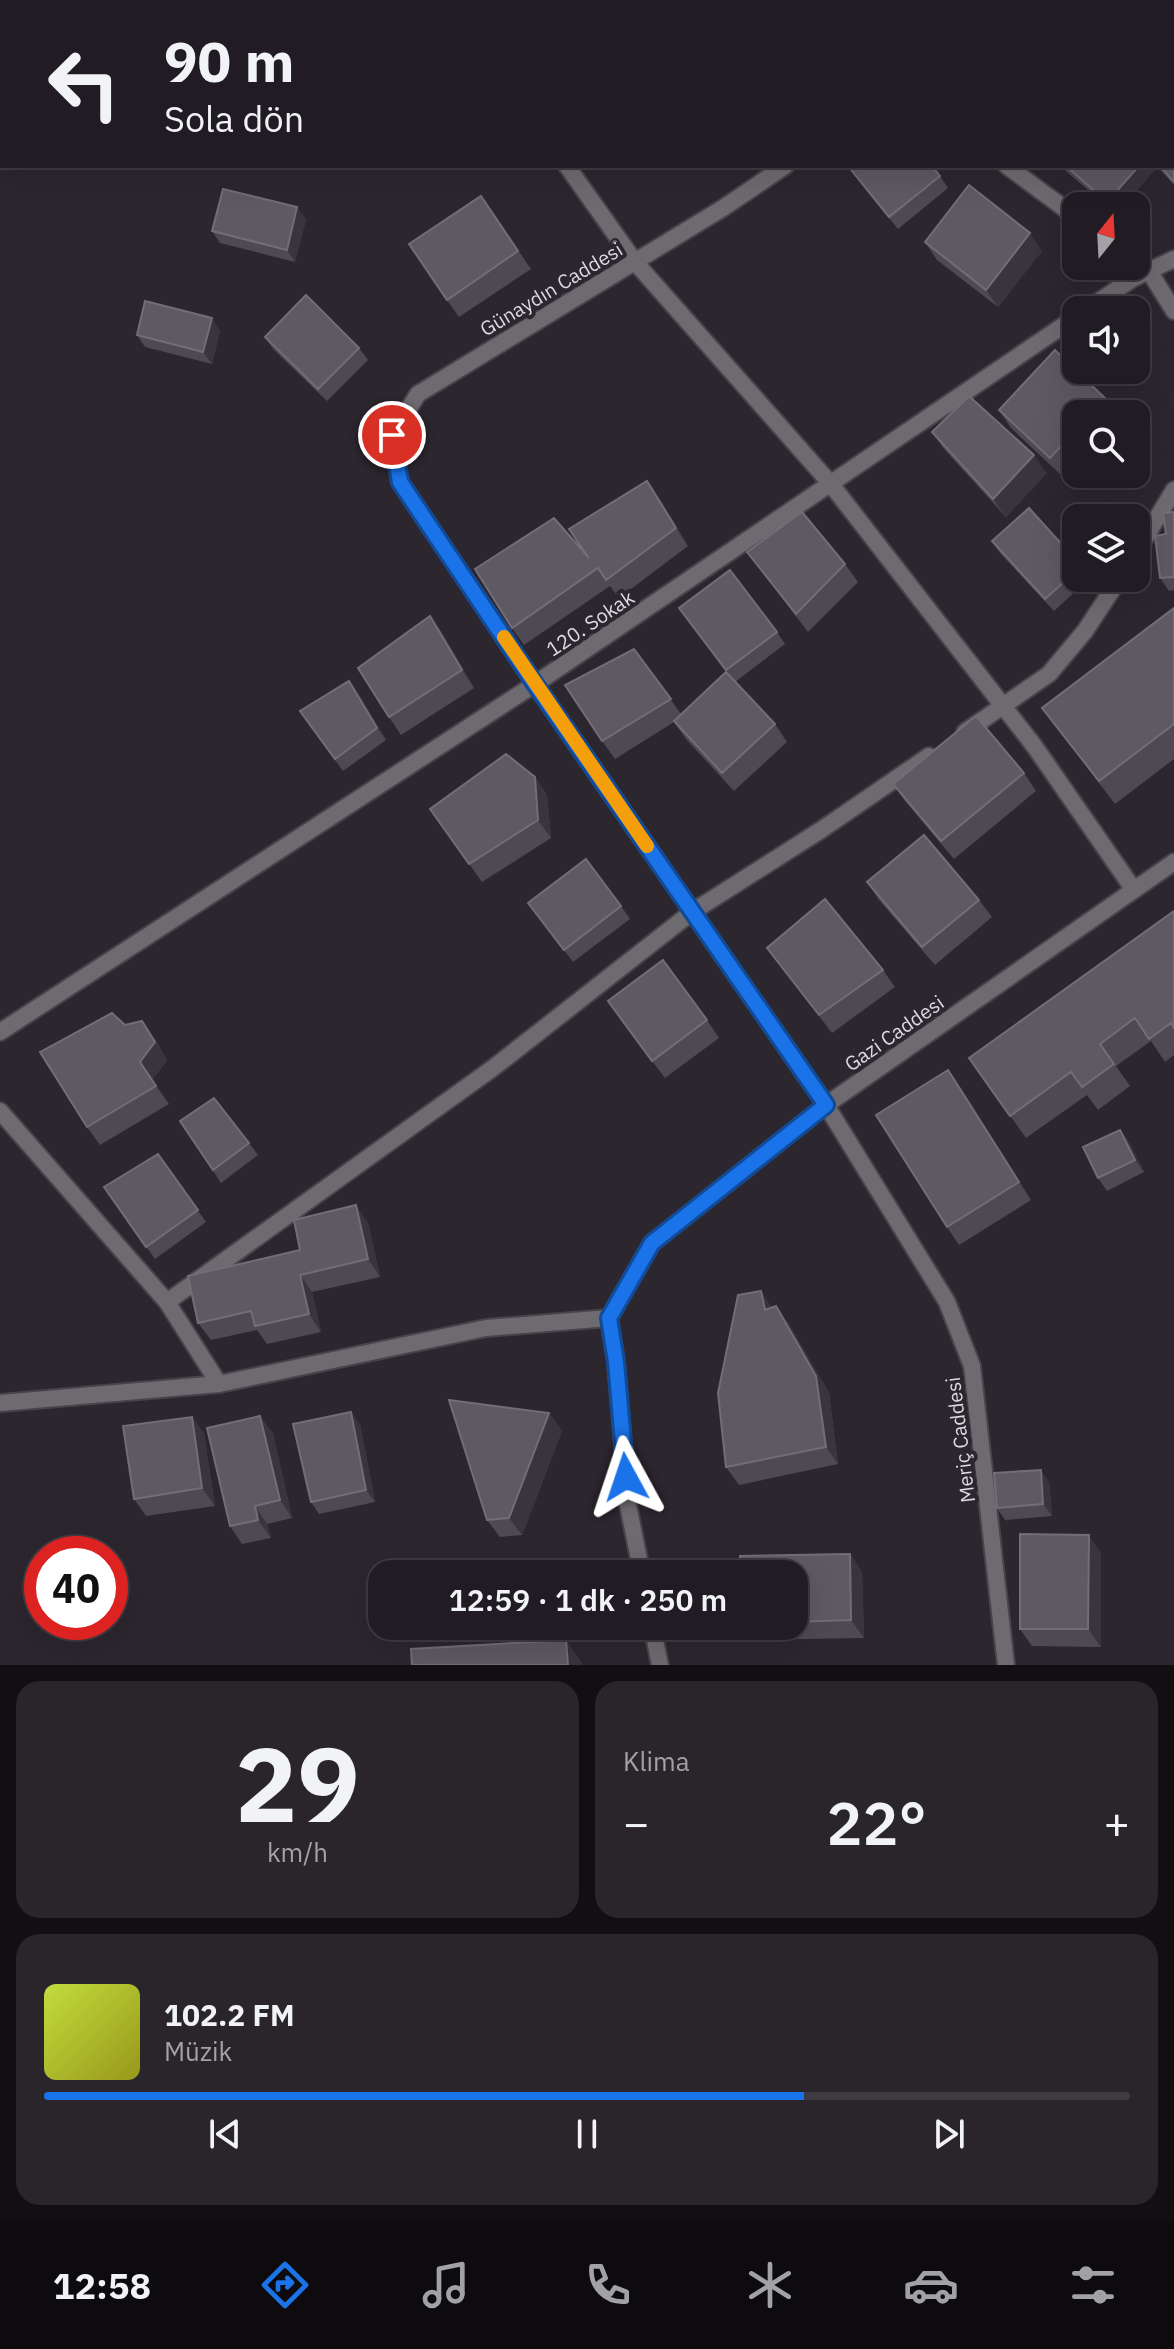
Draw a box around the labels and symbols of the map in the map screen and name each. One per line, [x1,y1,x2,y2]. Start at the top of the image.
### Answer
north arrow [1062,192,1150,280]
street label: Günaydın Caddesi [475,236,627,342]
pin [358,401,426,469]
street label: 120. Sokak [541,583,640,662]
street label: Gazi Caddesi [839,989,949,1077]
street label: Meriç Caddesi [939,1376,981,1504]
position arrow [584,1435,668,1519]
speed limit sign: 40 [24,1536,128,1640]

